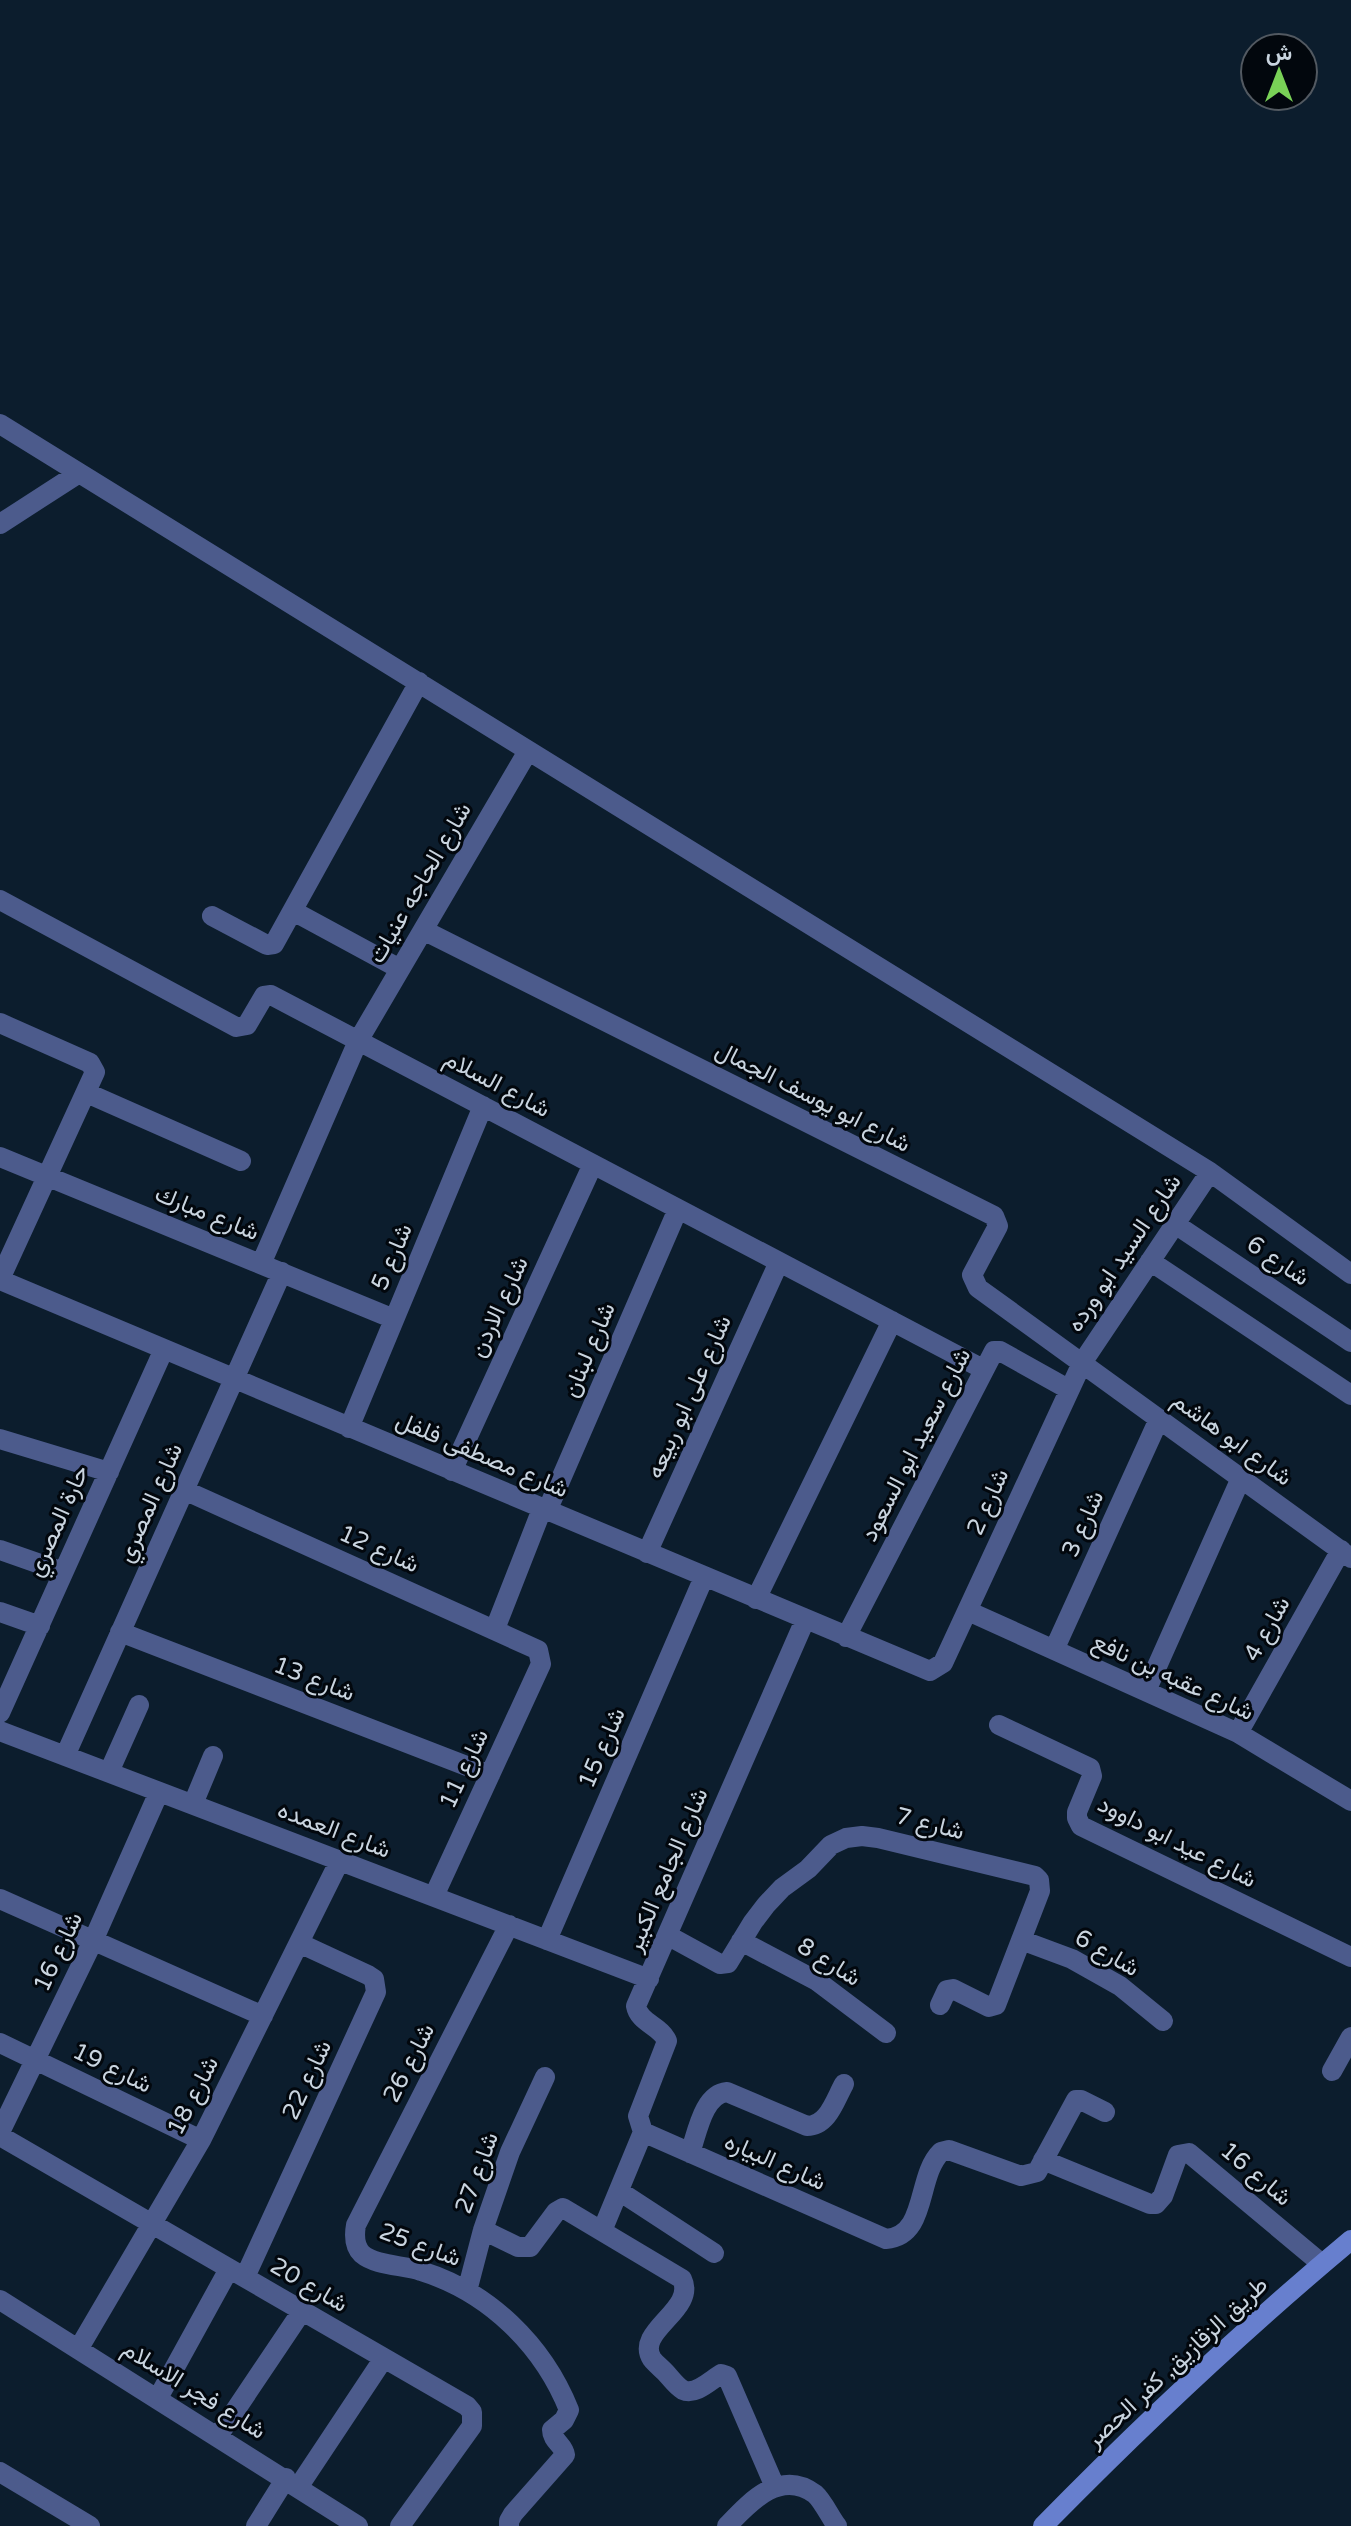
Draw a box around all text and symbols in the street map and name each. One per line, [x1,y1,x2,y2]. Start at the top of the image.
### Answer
north arrow [1239,32,1319,112]
text: ش [1266,40,1292,66]
street label: شارع الحاجه عنيات [362,797,479,969]
street label: شارع ابو يوسف الجمال [710,1035,915,1160]
street label: شارع السلام [439,1044,555,1125]
street label: شارع السيد ابو ورده [1060,1169,1188,1338]
street label: شارع مبارك [150,1179,263,1248]
street label: شارع 5 [365,1219,420,1295]
street label: شارع 6 [1240,1230,1315,1293]
street label: شارع الاردن [463,1252,536,1362]
street label: شارع لبنان [556,1298,623,1402]
street label: شارع على ابو ربيعه [640,1311,739,1484]
street label: شارع سعيد ابو السعود [855,1343,978,1547]
street label: شارع ابو هاشم [1166,1386,1298,1493]
street label: شارع مصطفى فلفل [391,1406,573,1505]
street label: شارع المصري [111,1439,193,1569]
street label: حارة المصري [21,1461,99,1583]
street label: شارع 2 [961,1464,1016,1540]
street label: شارع 3 [1056,1486,1111,1562]
street label: شارع 12 [334,1519,424,1580]
street label: شارع 4 [1237,1592,1297,1667]
street label: شارع عقبه بن نافع [1087,1627,1258,1729]
street label: شارع 13 [269,1650,359,1709]
street label: شارع 15 [572,1703,633,1793]
street label: شارع 11 [433,1725,496,1814]
street label: شارع الجامع الكبير [619,1784,716,1958]
street label: شارع عيد ابو داوود [1092,1790,1261,1895]
street label: شارع العمده [273,1795,394,1866]
street label: شارع 7 [892,1802,967,1847]
street label: شارع 16 [27,1908,90,1997]
street label: شارع 6 [1069,1923,1144,1984]
street label: شارع 8 [791,1931,866,1994]
street label: شارع 26 [377,2019,442,2108]
street label: شارع 19 [67,2036,156,2100]
street label: شارع 22 [276,2036,339,2125]
street label: شارع 18 [161,2052,226,2141]
street label: شارع البياره [719,2127,830,2198]
street label: شارع 27 [449,2128,506,2218]
street label: شارع 16 [1214,2136,1298,2213]
street label: شارع 25 [375,2217,465,2274]
street label: شارع 20 [265,2251,353,2320]
street label: طريق الزقازيق, كفر الحصر [1079,2270,1274,2454]
street label: شارع فجر الاسلام [116,2334,271,2447]

